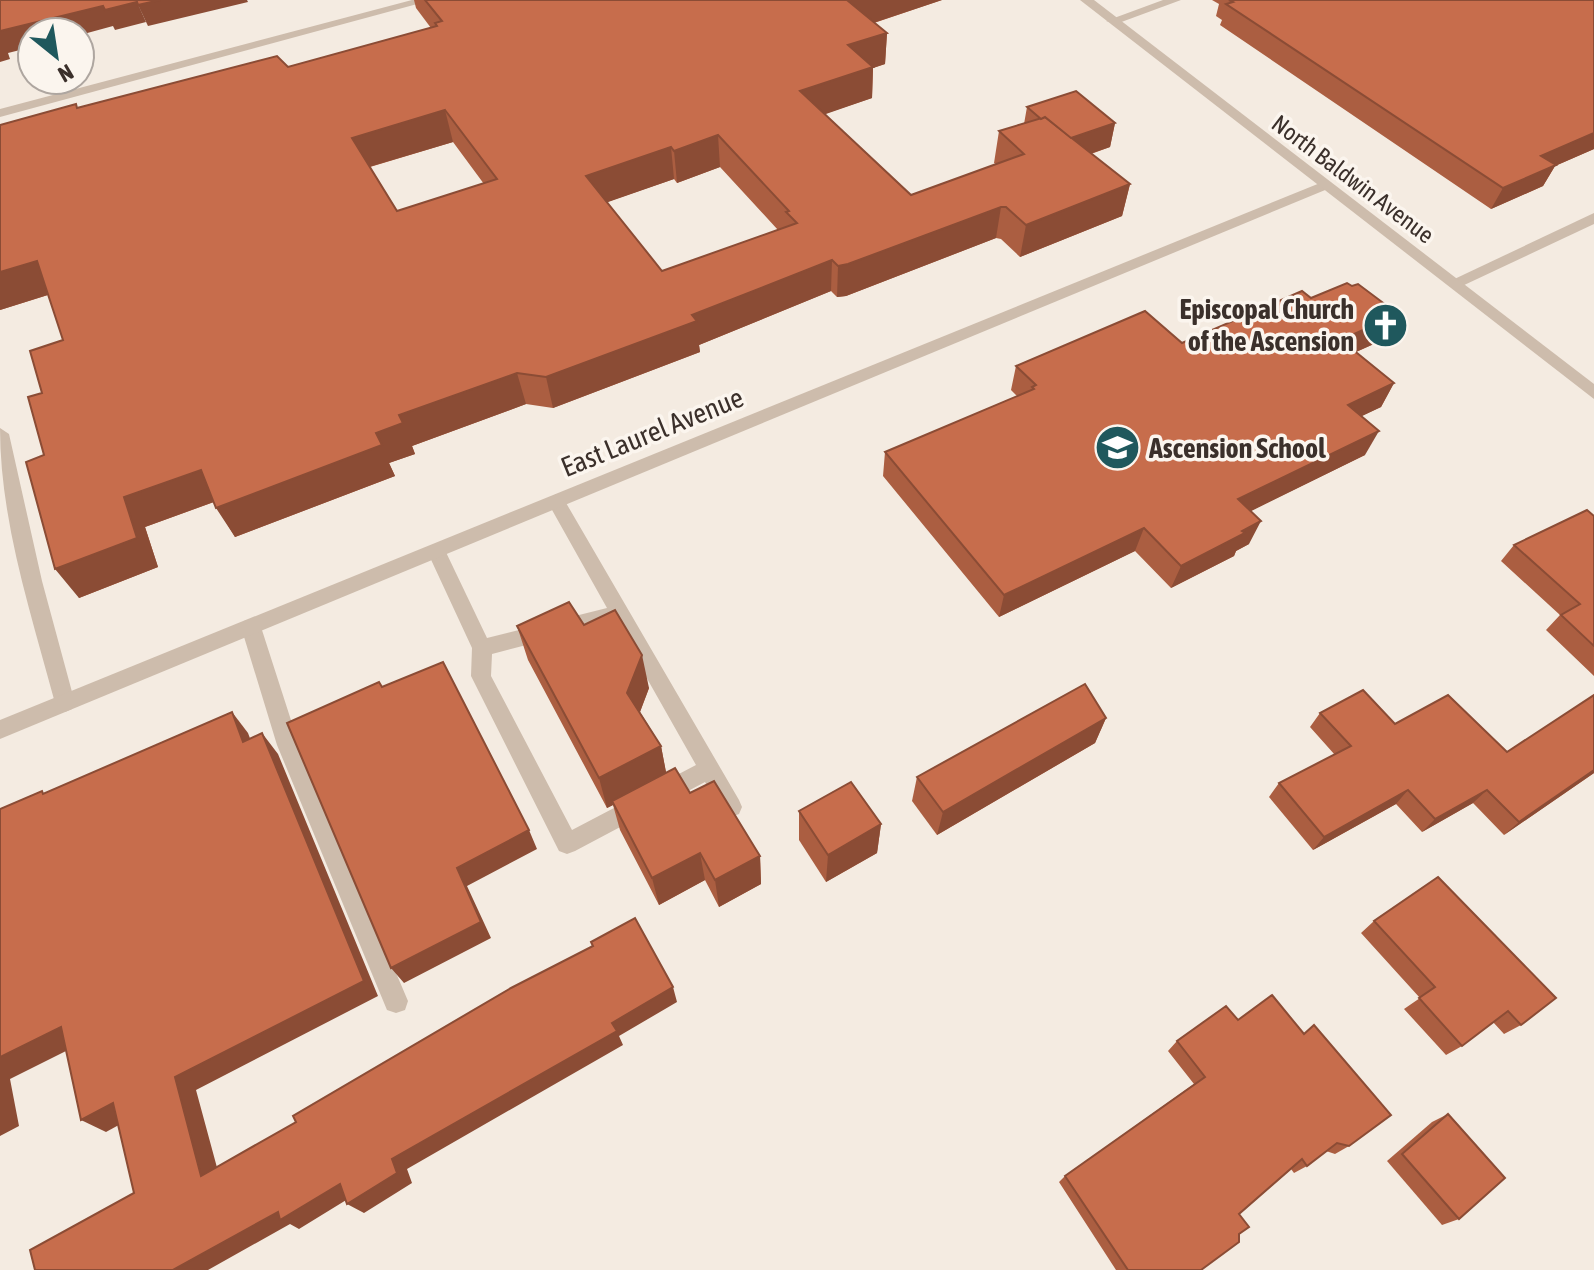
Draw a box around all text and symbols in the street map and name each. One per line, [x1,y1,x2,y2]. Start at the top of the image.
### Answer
north arrow [16,16,96,96]
text: N [54,59,78,88]
street label: North Baldwin Avenue [1267,109,1439,249]
place label: Episcopal Church of the Ascension [1180,293,1354,357]
church icon: Episcopal Church of the Ascension [1361,301,1409,349]
street label: East Laurel Avenue [556,381,748,483]
school or university icon: Ascension School [1094,424,1142,472]
place label: Ascension School [1148,432,1326,464]

